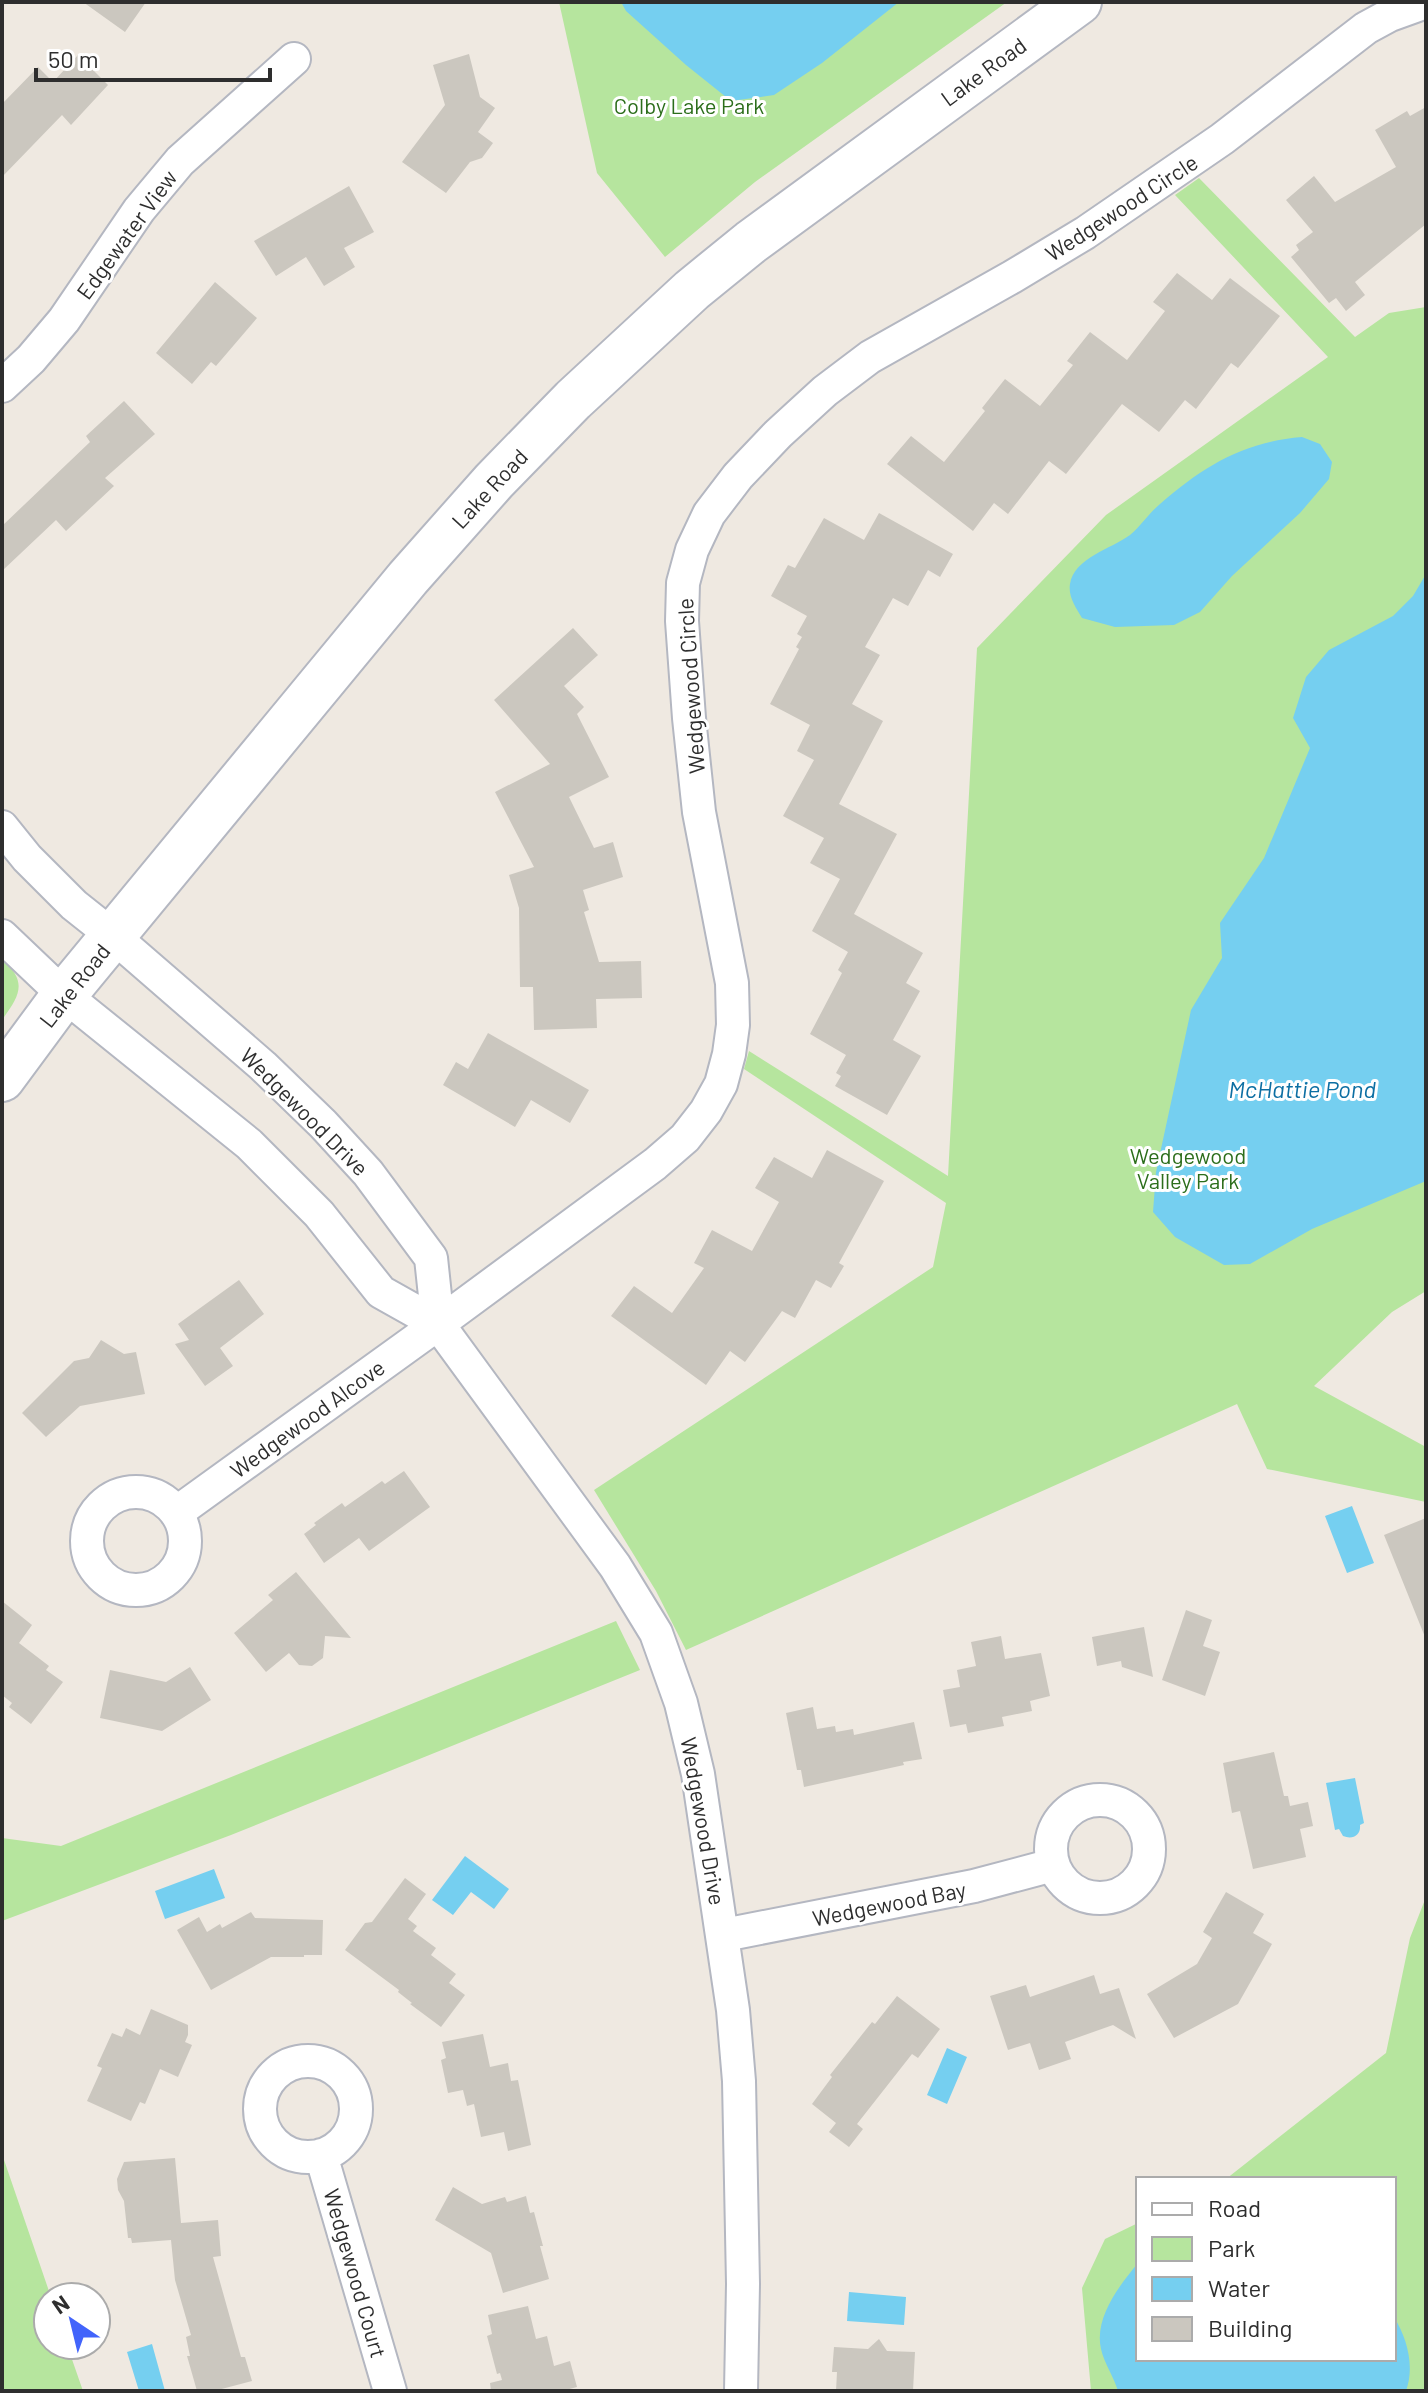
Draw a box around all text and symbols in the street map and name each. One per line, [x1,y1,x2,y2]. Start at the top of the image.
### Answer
street label: Lake Road [935,31,1031,111]
scale bar [36,32,270,82]
text: 50 m [48,44,99,73]
park label: Colby Lake Park [614,92,764,118]
street label: Wedgewood Circle [1040,148,1202,266]
street label: Edgewater View [71,164,182,304]
street label: Lake Road [446,443,532,533]
street label: Wedgewood Circle [671,597,709,775]
street label: Lake Road [33,938,115,1032]
street label: Wedgewood Drive [236,1042,374,1180]
water label: McHattie Pond [1228,1074,1376,1103]
park label: Wedgewood Valley Park [1130,1142,1246,1193]
street label: Wedgewood Alcove [225,1353,389,1483]
street label: Wedgewood Drive [676,1735,732,1907]
street label: Wedgewood Bay [810,1875,968,1931]
legend [1136,2177,1396,2361]
street label: Wedgewood Court [319,2186,393,2360]
text: Road [1208,2193,1261,2222]
text: Park [1208,2233,1255,2262]
text: Water [1208,2273,1270,2302]
north arrow [32,2281,112,2361]
text: N [47,2289,73,2319]
text: Building [1208,2313,1292,2342]

